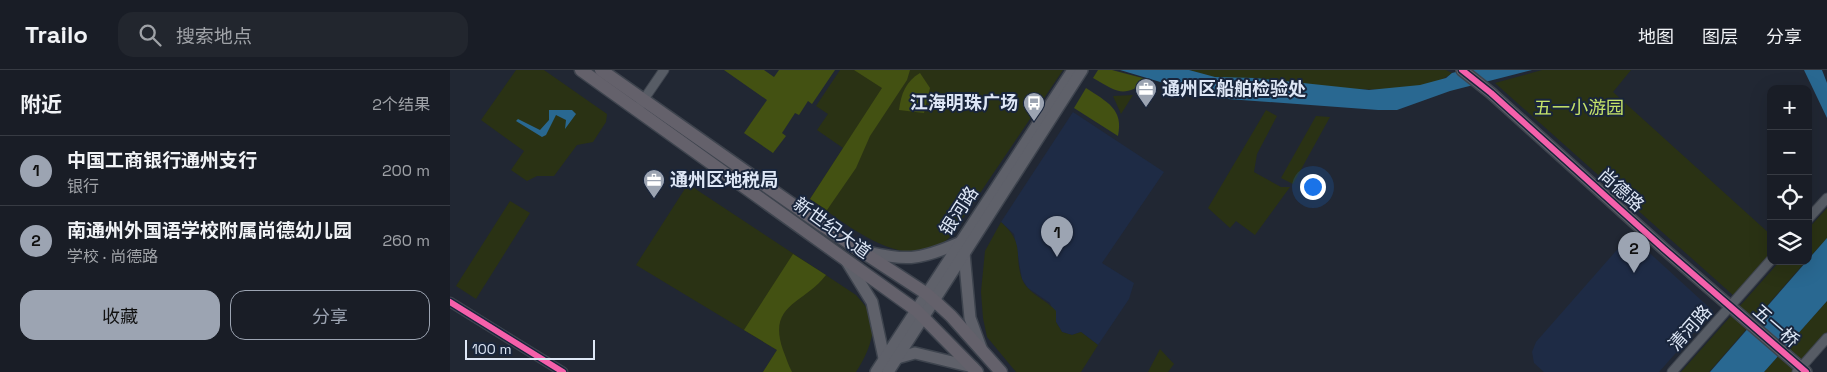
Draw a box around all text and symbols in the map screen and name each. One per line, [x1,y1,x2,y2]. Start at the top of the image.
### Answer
search box [118,12,468,57]
text: Trailo [25,19,88,50]
icon: search [136,21,164,49]
text: 搜索地点 [176,24,252,49]
text: 地图 [1638,25,1674,48]
text: 图层 [1702,25,1738,48]
text: 分享 [1766,25,1802,48]
office icon: 通州区船舶检验处 [1134,77,1158,108]
place label: 通州区船舶检验处 [1162,77,1306,100]
map controls [1767,85,1812,265]
button: + [1767,85,1812,130]
text: 附近 [20,91,62,118]
place label: 江海明珠广场 [910,91,1018,114]
bus stop icon: 江海明珠广场 [1022,91,1046,122]
text: 2个结果 [372,94,430,115]
park label: 五一小游园 [1534,96,1624,119]
button: − [1767,130,1812,175]
text: 中国工商银行通州支行 [67,148,257,173]
text: 1 [32,160,40,181]
text: 200 m [382,160,430,181]
street label: 尚德路 [1594,163,1649,216]
office icon: 通州区地税局 [642,168,666,199]
place label: 通州区地税局 [670,168,778,191]
your location [1300,174,1326,200]
button: locate [1767,175,1812,220]
text: 银行 [67,176,99,197]
street label: 银河路 [934,182,983,240]
street label: 新世纪大道 [789,192,875,263]
pin: 1 [1041,216,1073,257]
text: 南通州外国语学校附属尚德幼儿园 [67,218,352,243]
button: layers [1767,220,1812,265]
text: 2 [31,230,41,251]
text: 260 m [382,230,430,251]
pin: 2 [1618,232,1650,273]
text: 学校 · 尚德路 [67,246,158,267]
button: 收藏 [20,290,220,340]
button: 分享 [230,290,430,340]
street label: 五一桥 [1748,299,1804,352]
street label: 清河路 [1663,300,1716,355]
scale bar [465,337,595,360]
text: 100 m [472,340,511,358]

